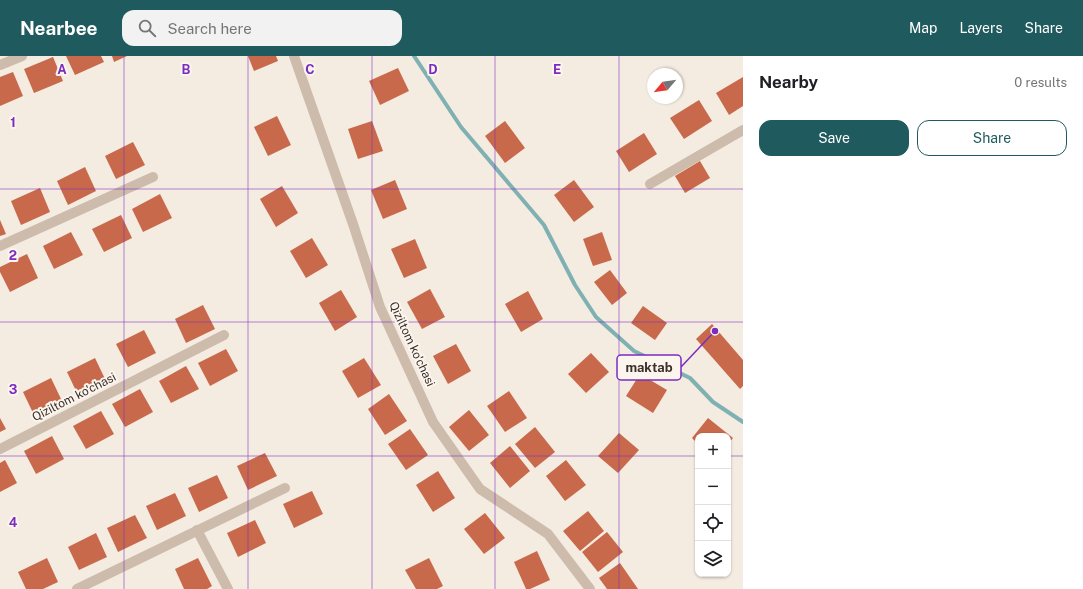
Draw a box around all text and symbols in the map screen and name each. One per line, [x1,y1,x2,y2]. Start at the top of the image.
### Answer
search box [122,10,402,46]
text: Nearbee [20,17,98,39]
icon: search [136,17,158,39]
text: Search here [168,20,252,37]
text: Map [909,20,937,36]
text: Layers [959,20,1003,36]
text: Share [1025,20,1063,36]
text: A [57,62,67,77]
text: B [182,62,191,77]
text: C [305,62,315,77]
text: D [428,62,438,77]
text: E [553,62,561,77]
north arrow [647,68,683,104]
text: Nearby [759,72,818,92]
text: 0 results [1014,75,1067,90]
text: 1 [10,115,16,130]
button: Save [759,120,909,156]
button: Share [917,120,1067,156]
text: 2 [9,248,17,263]
street label: Qiziltom ko'chasi [386,299,438,389]
callout: maktab [617,355,681,380]
text: maktab [625,360,673,375]
street label: Qiziltom ko'chasi [30,370,118,424]
text: 3 [9,382,18,397]
map controls [695,433,731,577]
button: + [695,433,731,469]
button: − [695,469,731,505]
button: locate [695,505,731,541]
text: 4 [9,515,18,530]
button: layers [695,541,731,577]

